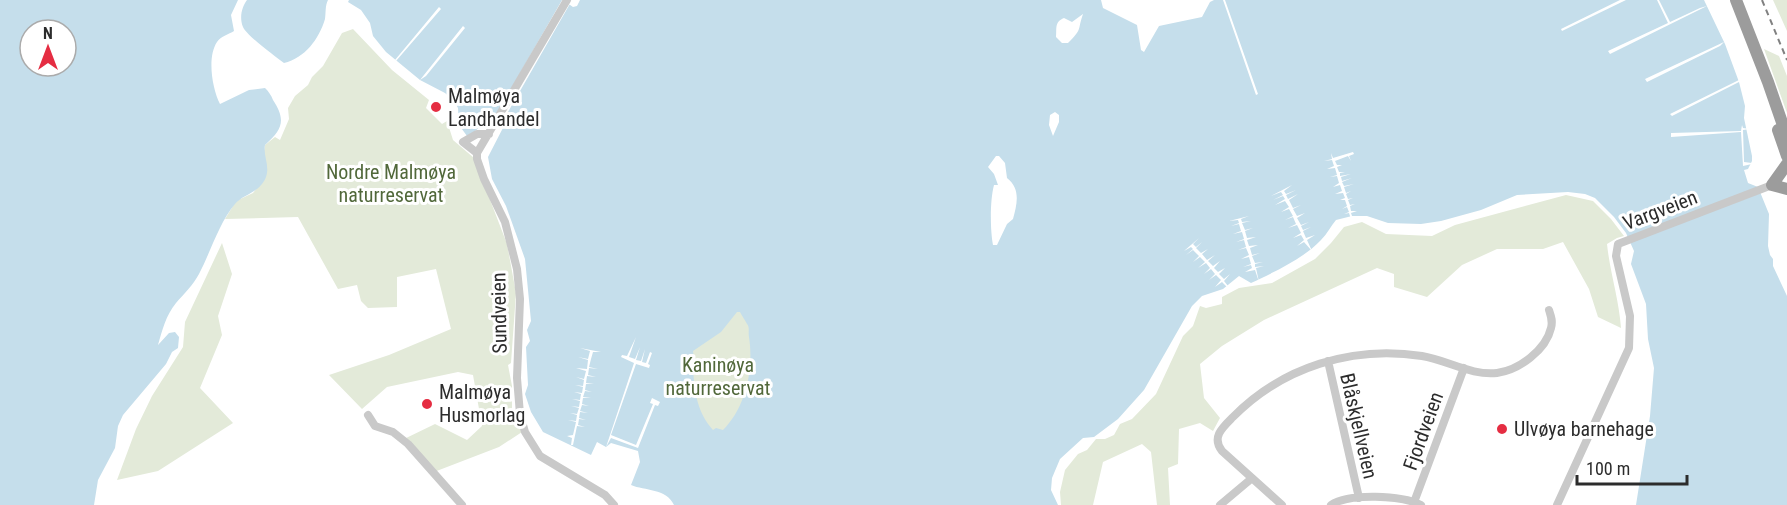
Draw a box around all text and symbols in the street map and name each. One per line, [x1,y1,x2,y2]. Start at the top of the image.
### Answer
north arrow [18,18,78,78]
text: N [43,24,53,43]
place label: Malmøya Landhandel [448,84,540,131]
marker: Malmøya Landhandel [429,100,443,114]
park label: Nordre Malmøya naturreservat [326,160,456,207]
street label: Vargveien [1619,185,1701,235]
street label: Sundveien [486,272,512,354]
park label: Kaninøya naturreservat [666,353,771,400]
street label: Blåskjellveien [1335,371,1383,481]
place label: Malmøya Husmorlag [439,380,525,427]
street label: Fjordveien [1398,389,1448,473]
marker: Malmøya Husmorlag [420,397,434,411]
place label: Ulvøya barnehage [1514,417,1654,441]
marker: Ulvøya barnehage [1495,422,1509,436]
scale bar [1577,448,1686,486]
text: 100 m [1586,458,1630,479]

